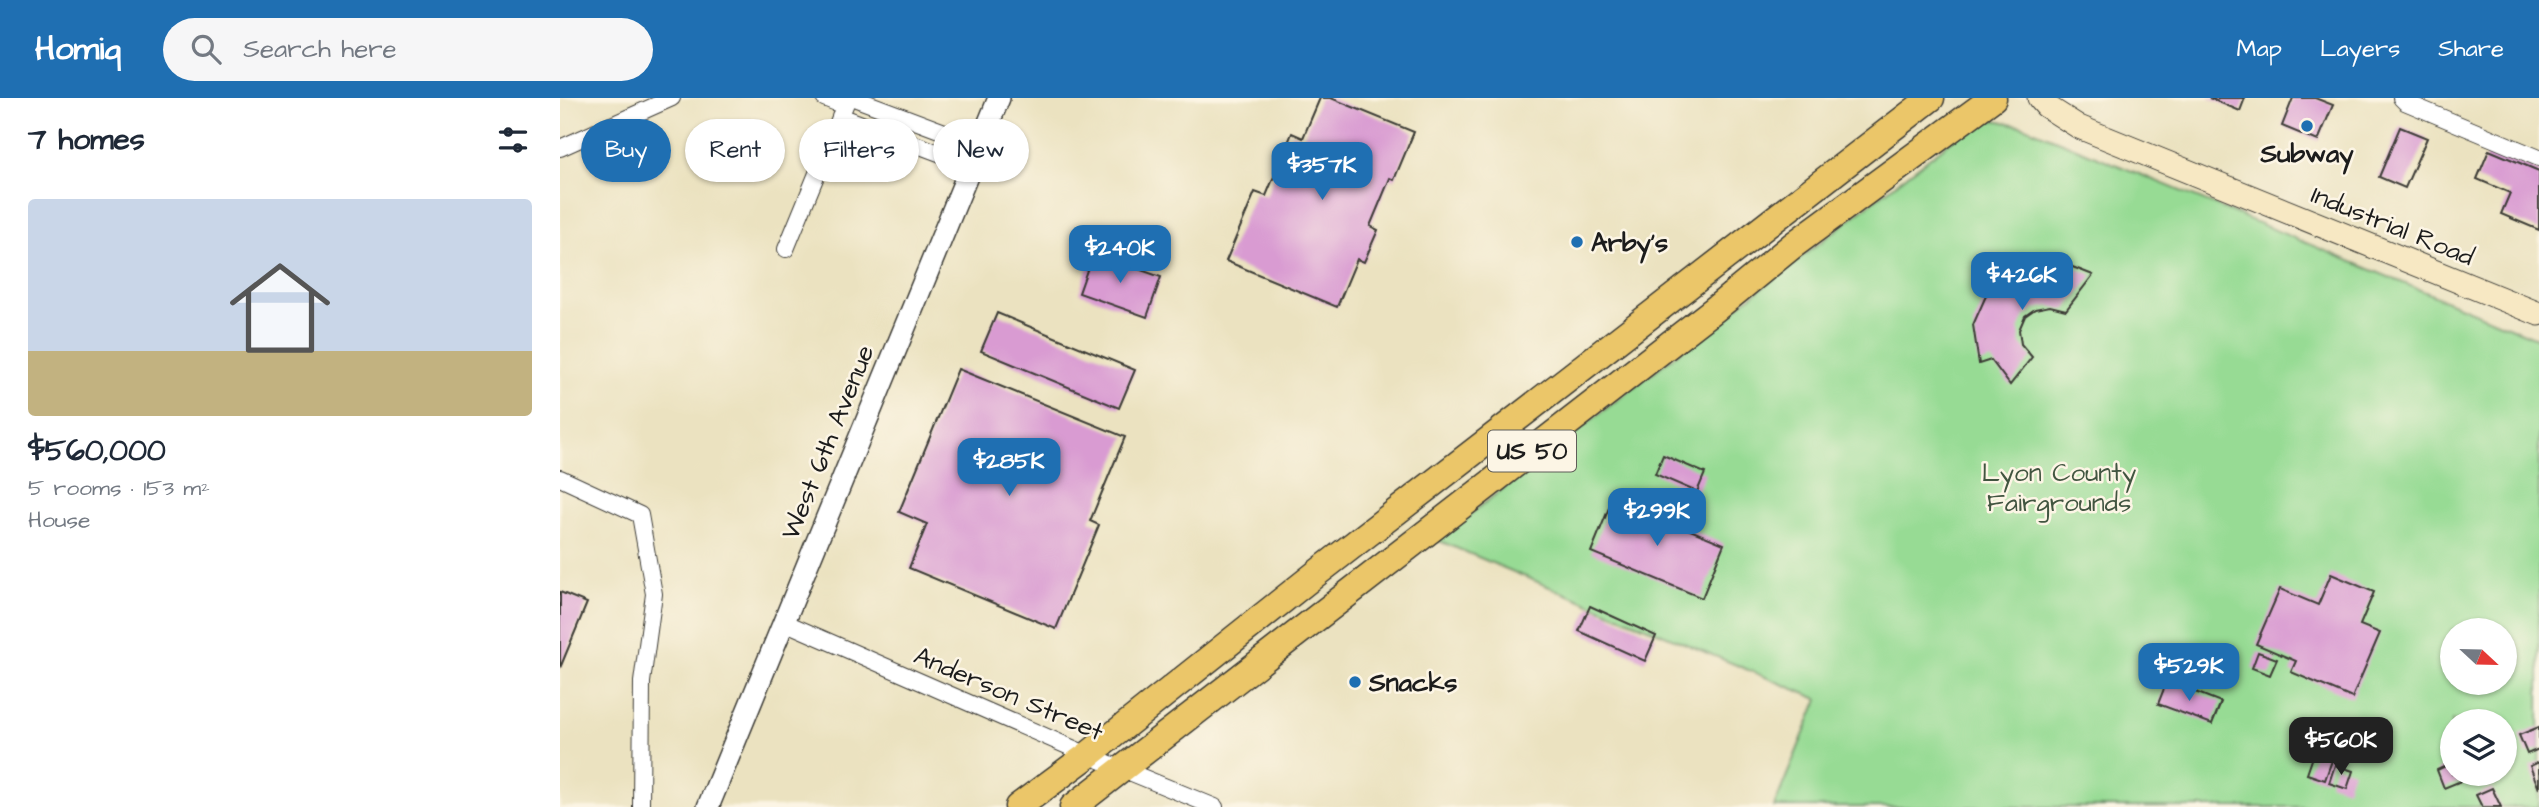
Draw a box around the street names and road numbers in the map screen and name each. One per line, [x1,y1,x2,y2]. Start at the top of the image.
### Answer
street label: Industrial Road [2306,177,2479,275]
street label: West 6th Avenue [772,340,883,545]
road number: US 50 [1488,430,1576,472]
street label: Anderson Street [908,638,1109,750]

